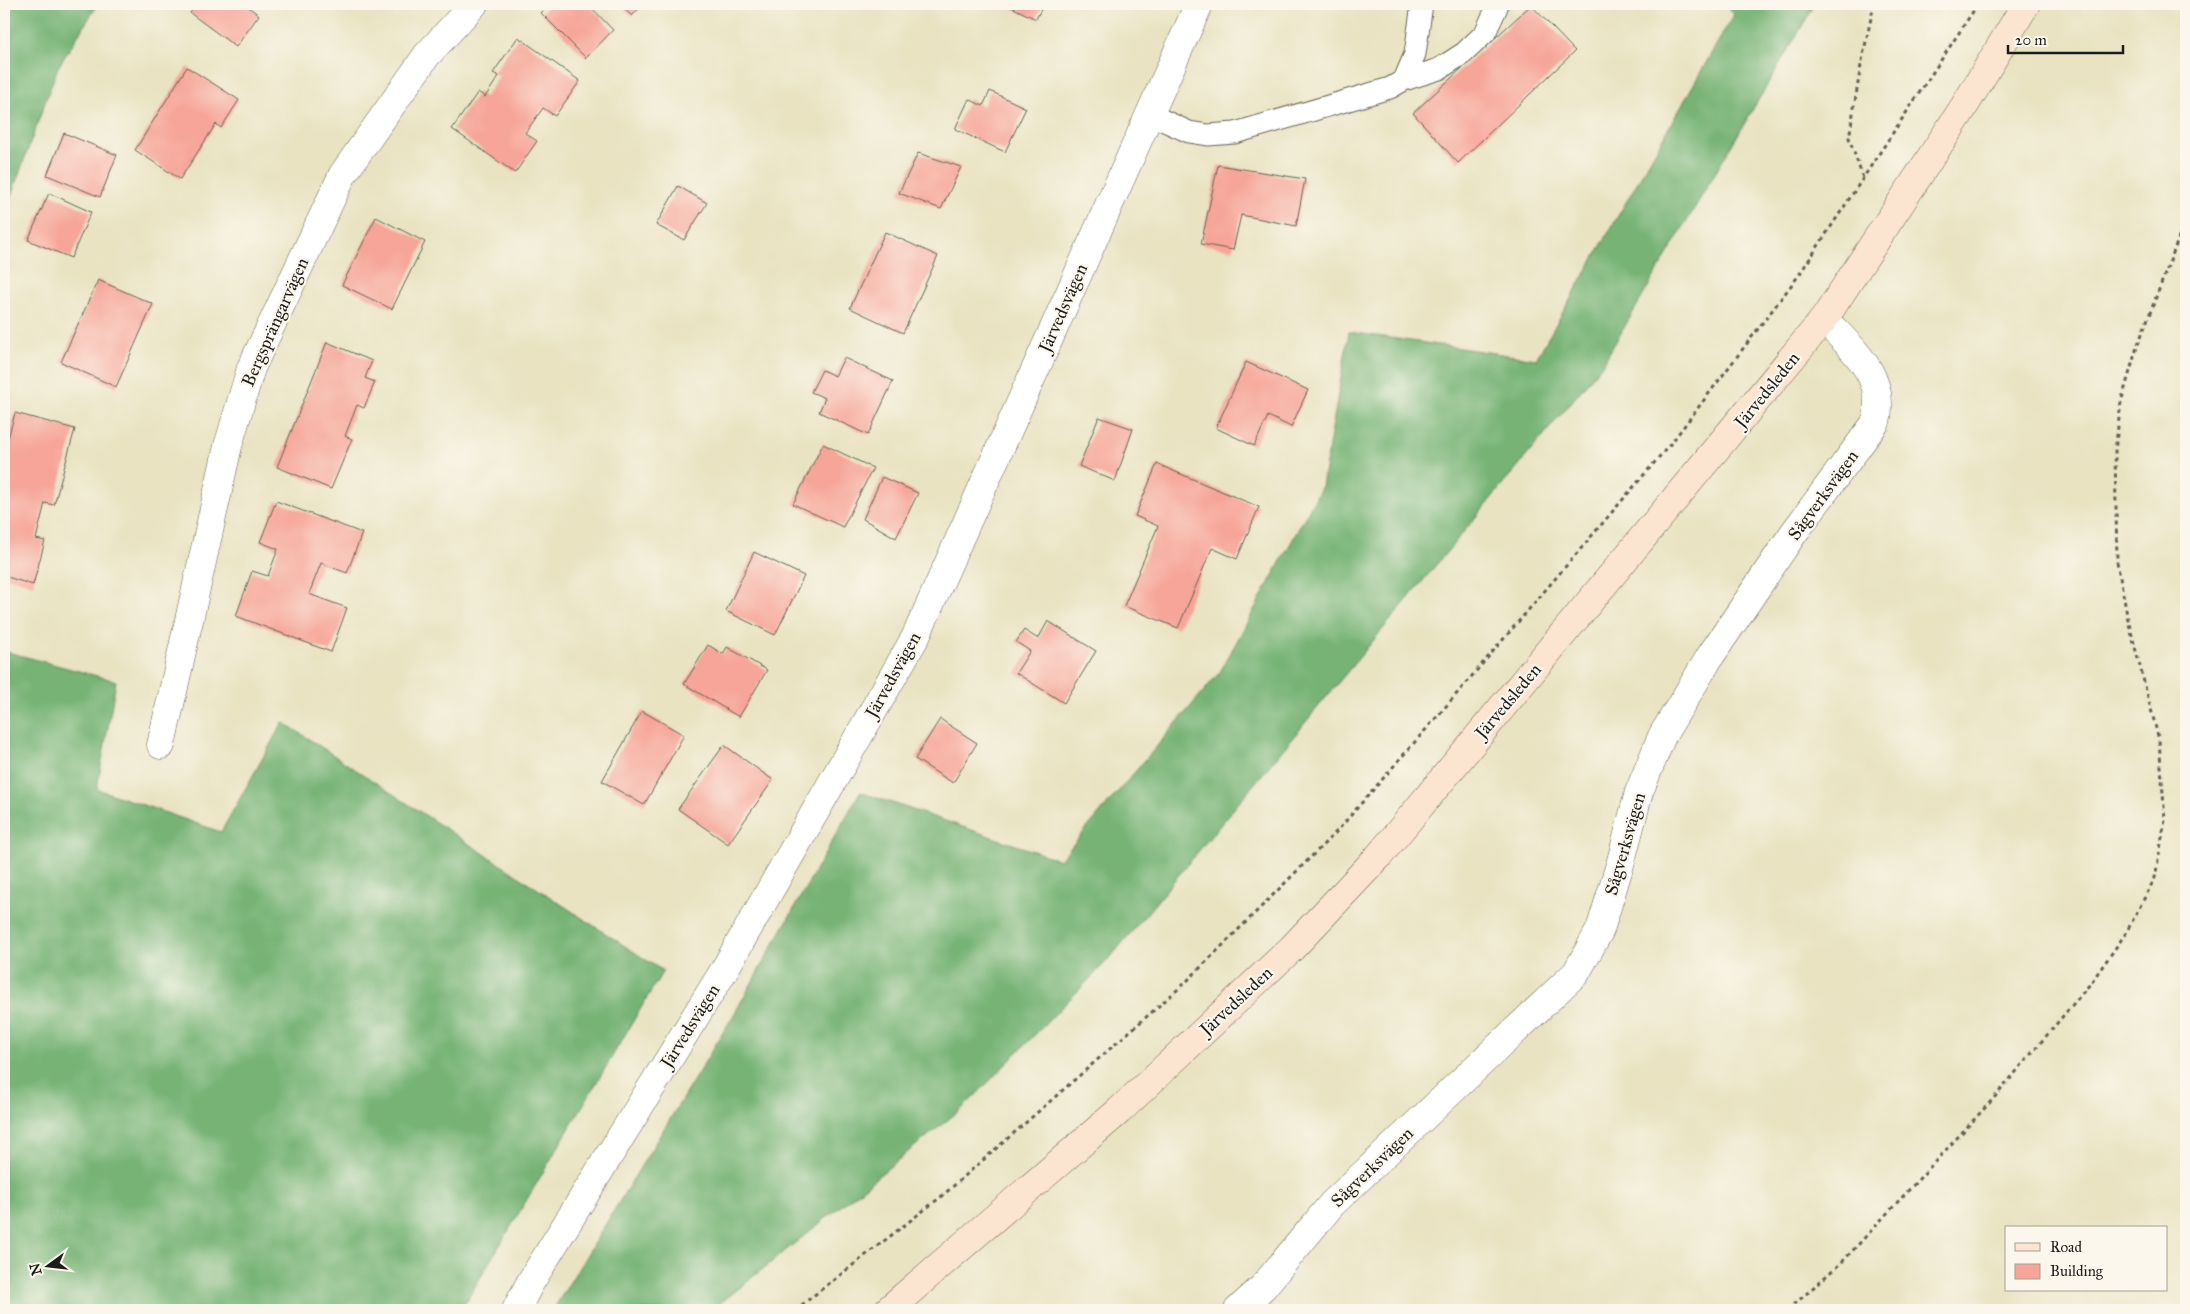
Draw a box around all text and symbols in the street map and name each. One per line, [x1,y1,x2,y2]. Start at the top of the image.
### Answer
scale bar [2008,22,2122,54]
text: 20 m [2015,31,2047,49]
street label: Bergsprängarvägen [237,254,314,390]
street label: Järvedsvägen [1033,260,1093,358]
street label: Järvedsleden [1728,347,1805,435]
street label: Sågverksvägen [1783,445,1864,545]
street label: Järvedsvägen [859,628,927,724]
street label: Järvedsleden [1469,659,1547,745]
street label: Sågverksvägen [1600,790,1651,898]
street label: Järvedsleden [1194,962,1278,1042]
street label: Järvedsvägen [654,980,725,1074]
street label: Sågverksvägen [1326,1122,1419,1212]
legend [2005,1226,2168,1292]
text: Road [2050,1238,2082,1256]
north arrow [22,1242,72,1292]
text: N [26,1261,46,1277]
text: Building [2050,1262,2104,1280]

